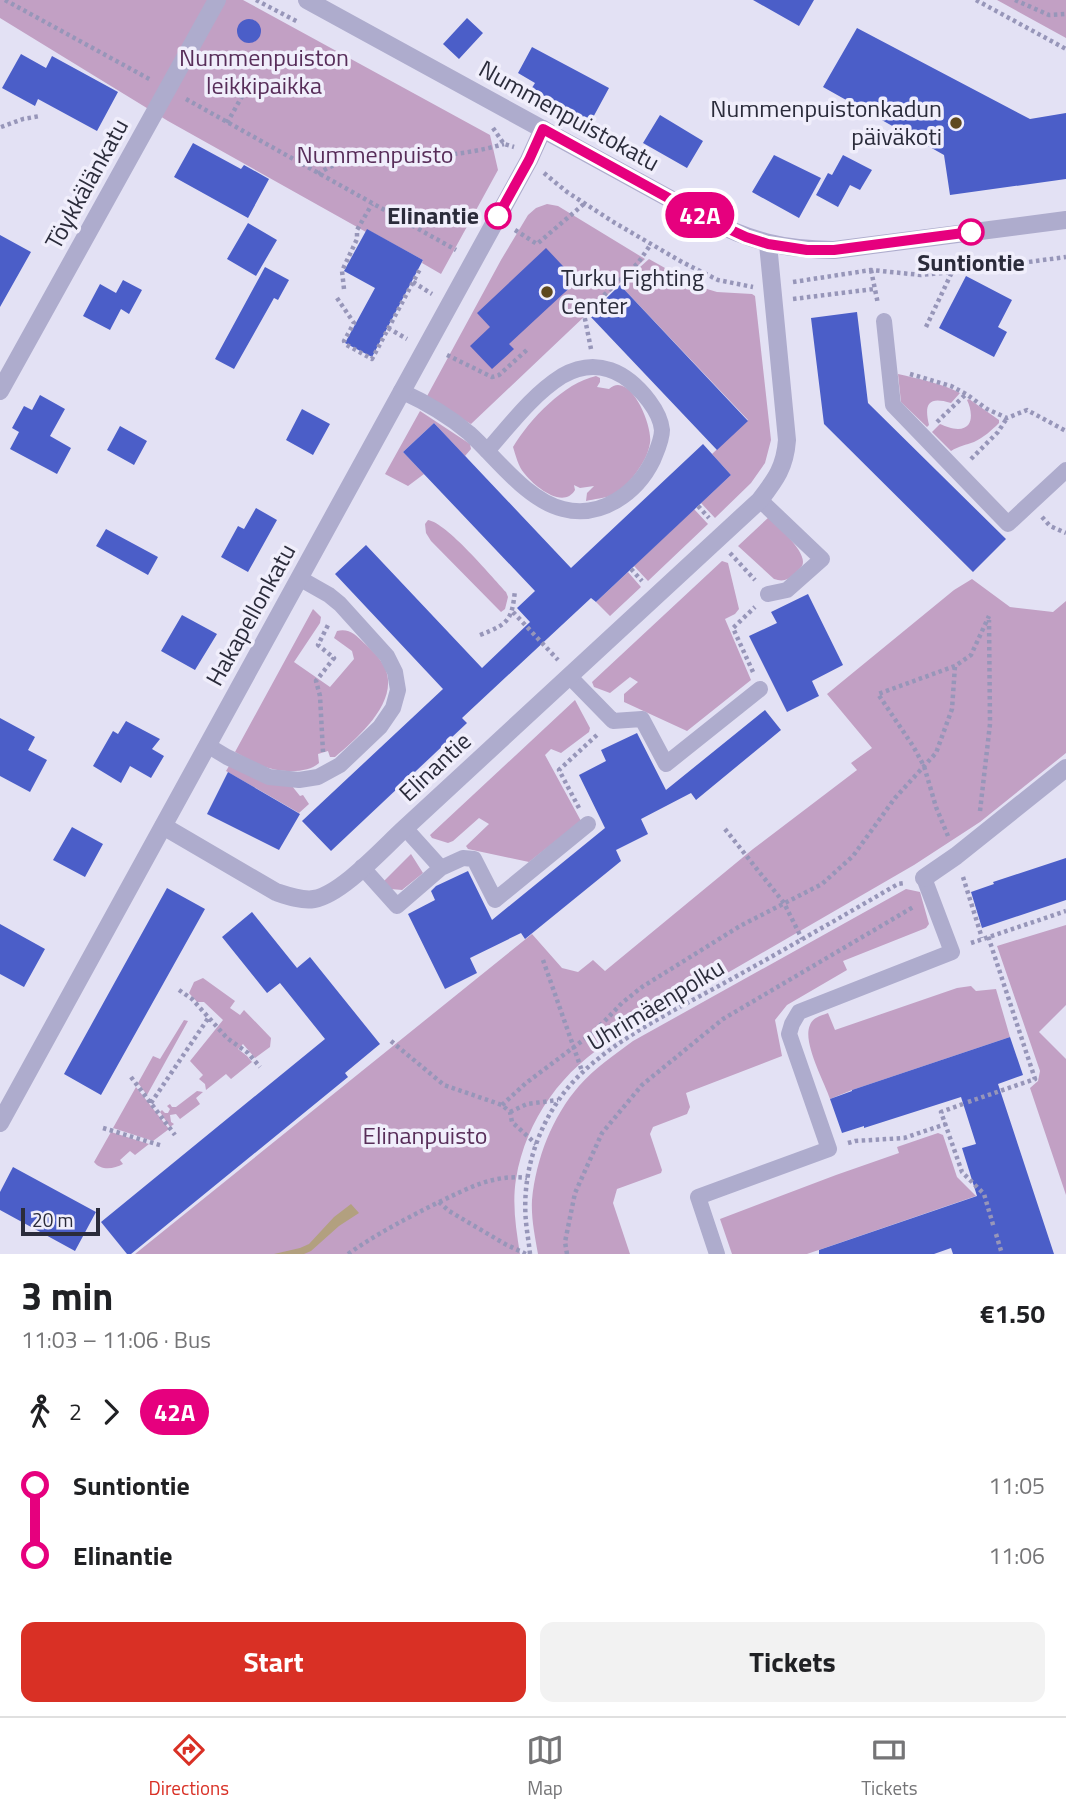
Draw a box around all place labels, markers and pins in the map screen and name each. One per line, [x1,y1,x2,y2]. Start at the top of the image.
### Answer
place label: Nummenpuistonkadun päiväkoti [710,90,942,154]
marker: Nummenpuistonkadun päiväkoti [948,115,964,131]
place label: Elinantie [387,197,479,233]
marker: Elinantie [485,203,511,229]
marker: Suntiontie [958,219,984,245]
place label: Suntiontie [917,244,1025,280]
place label: Turku Fighting Center [561,259,704,323]
marker: Turku Fighting Center [539,284,555,300]

